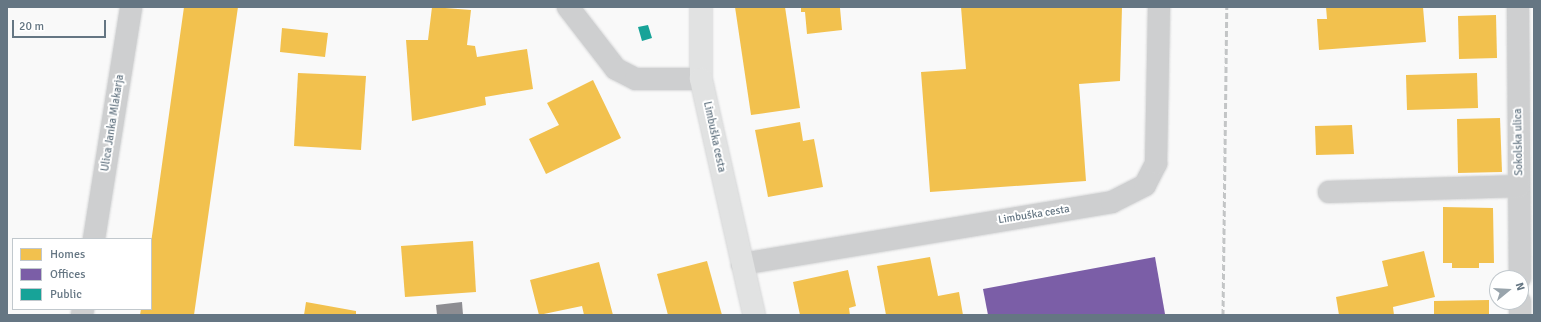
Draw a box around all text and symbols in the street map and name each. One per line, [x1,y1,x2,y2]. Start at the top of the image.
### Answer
scale bar [14,12,108,38]
text: 20 m [19,19,44,34]
street label: Ulica Janka Mlakarja [99,74,127,172]
street label: Limbuška cesta [700,100,728,174]
street label: Sokolska ulica [1512,108,1526,176]
street label: Limbuška cesta [997,203,1071,227]
legend [12,238,152,310]
text: Homes [50,247,85,262]
text: Offices [50,267,85,282]
north arrow [1489,270,1529,310]
text: N [1513,281,1527,292]
text: Public [50,287,82,302]

